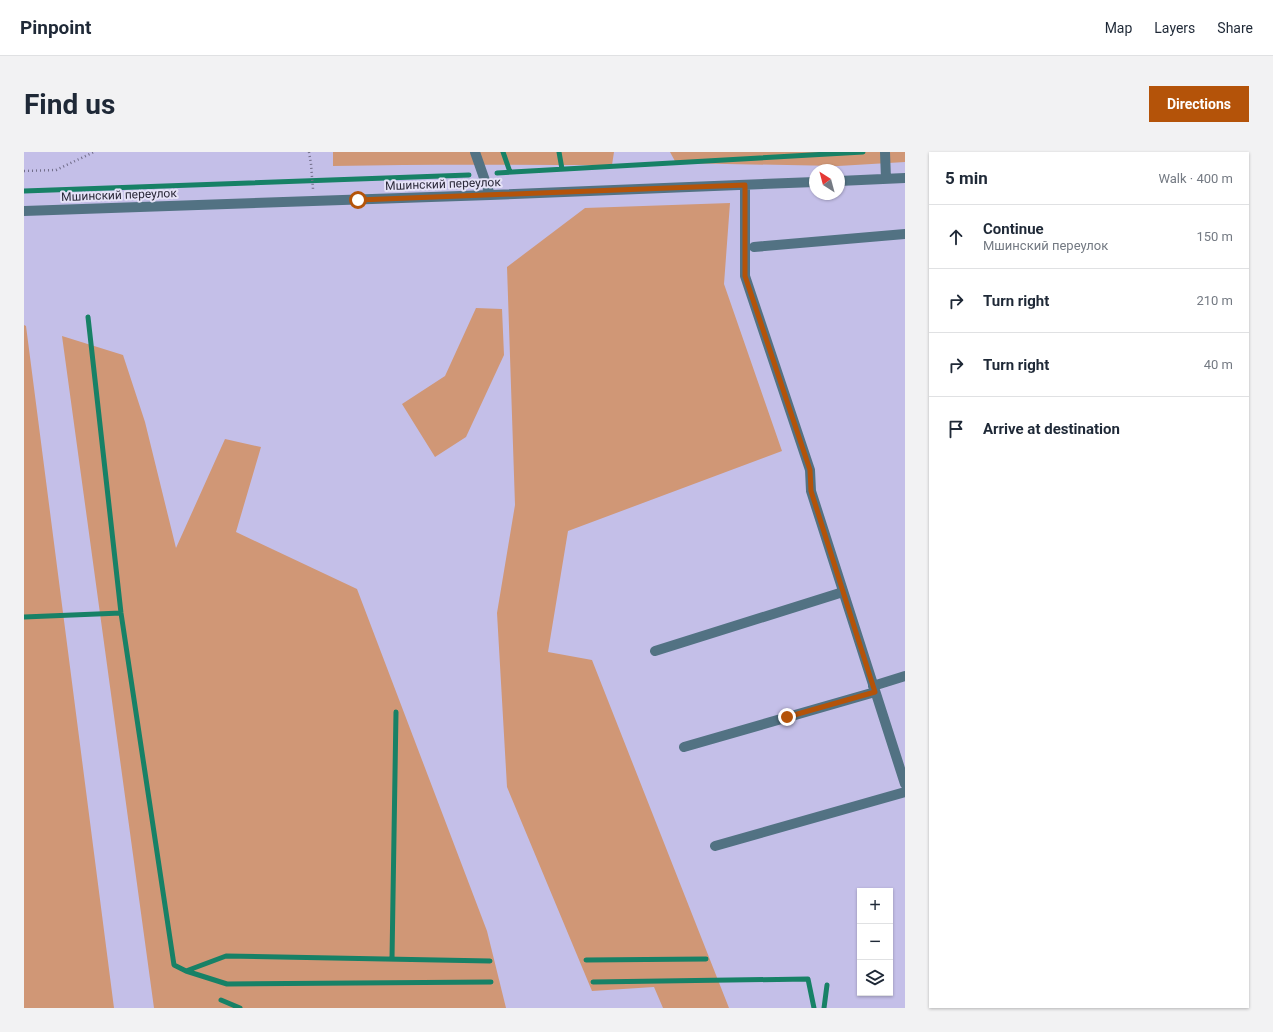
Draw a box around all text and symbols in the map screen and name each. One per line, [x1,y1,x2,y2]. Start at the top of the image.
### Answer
text: Pinpoint [20,16,91,39]
text: Map [1105,20,1132,36]
text: Layers [1154,20,1195,36]
text: Share [1217,20,1253,36]
button: Directions [1149,86,1249,122]
text: Find us [24,88,115,121]
north arrow [809,164,845,200]
text: 5 min [945,168,988,188]
text: Walk · 400 m [1158,171,1233,186]
street label: Мшинский переулок [385,175,502,193]
street label: Мшинский переулок [61,186,178,204]
route start [349,191,367,209]
text: Continue [983,220,1044,238]
icon: ahead [945,226,967,248]
text: 150 m [1196,229,1233,244]
text: Мшинский переулок [983,238,1108,253]
icon: right [945,290,967,312]
text: Turn right [983,292,1049,310]
text: 210 m [1196,293,1233,308]
icon: right [945,354,967,376]
text: Turn right [983,356,1049,374]
text: 40 m [1204,357,1233,372]
icon: arrive [945,418,967,440]
text: Arrive at destination [983,420,1120,438]
route end [778,708,796,726]
map controls [857,888,893,996]
button: + [857,888,893,924]
button: − [857,924,893,960]
button: layers [857,960,893,996]

